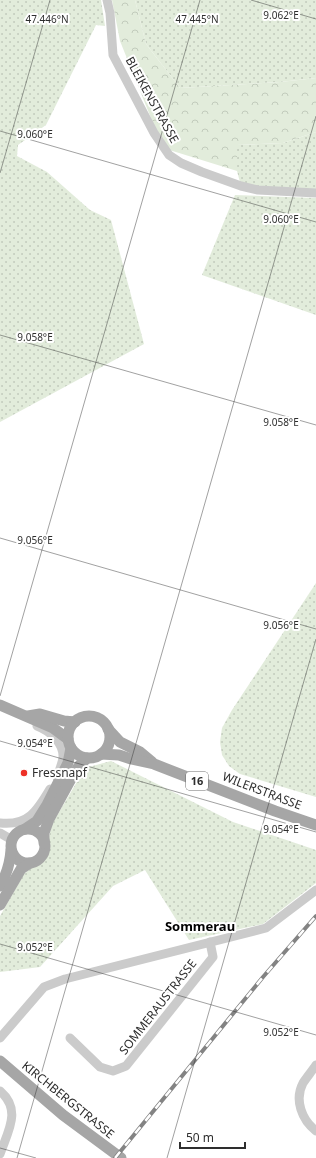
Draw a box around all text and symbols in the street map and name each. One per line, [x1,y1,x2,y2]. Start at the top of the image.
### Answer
text: 9.062°E [263,8,299,22]
text: 47.446°N [25,12,69,26]
text: 47.445°N [175,12,219,26]
street label: BLEIKENSTRASSE [122,54,183,146]
text: 9.060°E [17,127,53,141]
text: 9.060°E [263,212,299,226]
text: 9.058°E [17,330,53,344]
text: 9.058°E [263,415,299,429]
text: 9.056°E [17,533,53,547]
text: 9.056°E [263,618,299,632]
text: 9.054°E [17,736,53,750]
place label: Fressnapf [32,764,88,781]
marker: Fressnapf [19,768,29,778]
street label: WILERSTRASSE [220,768,304,814]
road number: 16 [186,772,208,790]
text: 9.054°E [263,822,299,836]
district label: Sommerau [165,917,235,935]
text: 9.052°E [17,940,53,954]
street label: SOMMERAUSTRASSE [115,956,200,1058]
text: 9.052°E [263,1025,299,1039]
street label: KIRCHBERGSTRASSE [19,1057,118,1142]
scale bar [180,1124,245,1150]
text: 50 m [186,1129,214,1146]

